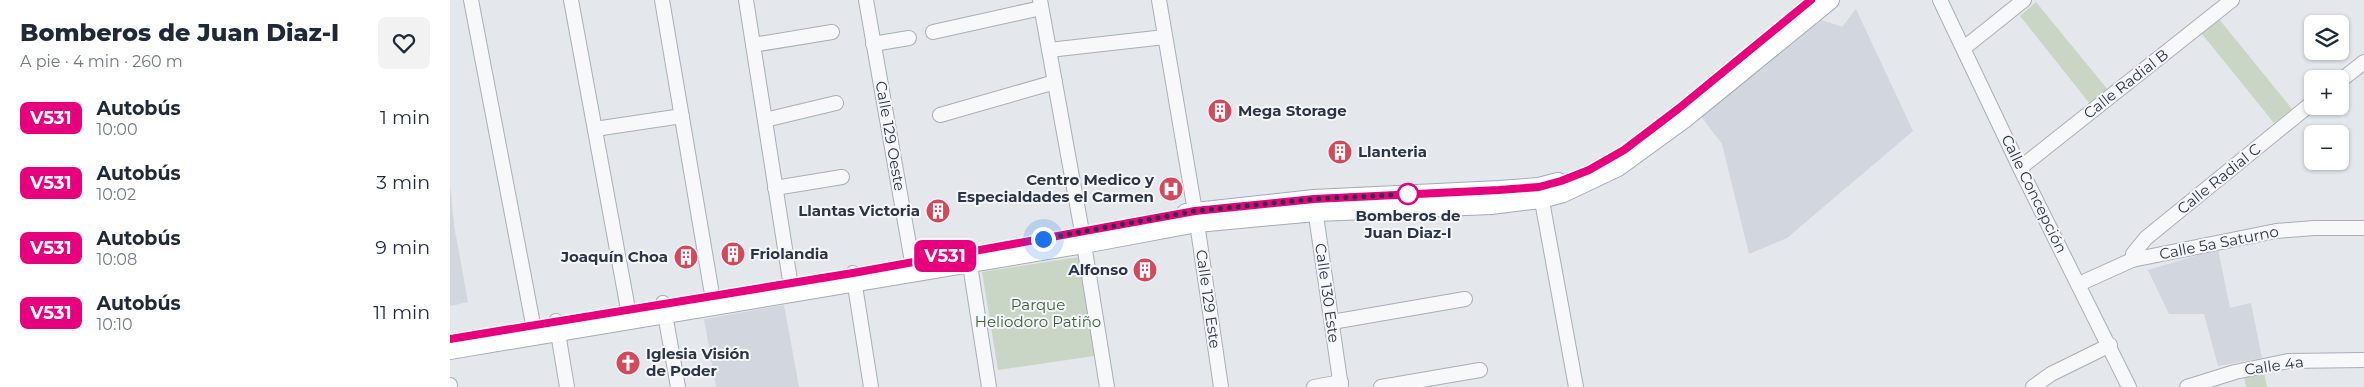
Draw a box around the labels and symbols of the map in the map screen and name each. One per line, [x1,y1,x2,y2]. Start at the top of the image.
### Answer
street label: Calle Radial B [2080,45,2172,123]
street label: Calle 129 Oeste [871,79,910,192]
building icon: Mega Storage [1207,98,1233,124]
place label: Mega Storage [1238,101,1347,120]
street label: Calle Concepción [1997,131,2071,256]
building icon: Llanteria [1327,139,1353,165]
street label: Calle Radial C [2173,139,2264,218]
place label: Llanteria [1358,142,1427,161]
place label: Centro Medico y Especialdades el Carmen [957,170,1155,206]
hospital icon: Centro Medico y Especialdades el Carmen [1158,176,1184,202]
marker: Bomberos de Juan Diaz-I [1397,183,1419,205]
building icon: Llantas Victoria [925,198,951,224]
place label: Llantas Victoria [798,201,920,220]
place label: Bomberos de Juan Diaz-I [1355,206,1461,242]
street label: Calle 5a Saturno [2158,222,2280,263]
your location [1031,227,1056,252]
line badge: V531 [910,240,980,272]
building icon: Friolandia [720,241,746,267]
street label: Calle 130 Este [1311,242,1344,344]
building icon: Joaquín Choa [673,244,699,270]
place label: Friolandia [750,244,829,263]
place label: Joaquín Choa [560,247,668,266]
street label: Calle 129 Este [1192,248,1225,350]
building icon: Alfonso [1132,257,1158,283]
place label: Alfonso [1067,260,1128,279]
park label: Parque Heliodoro Patiño [975,295,1101,331]
place label: Iglesia Visión de Poder [646,344,750,380]
church icon: Iglesia Visión de Poder [615,350,641,376]
street label: Calle 4a [2243,352,2305,379]

